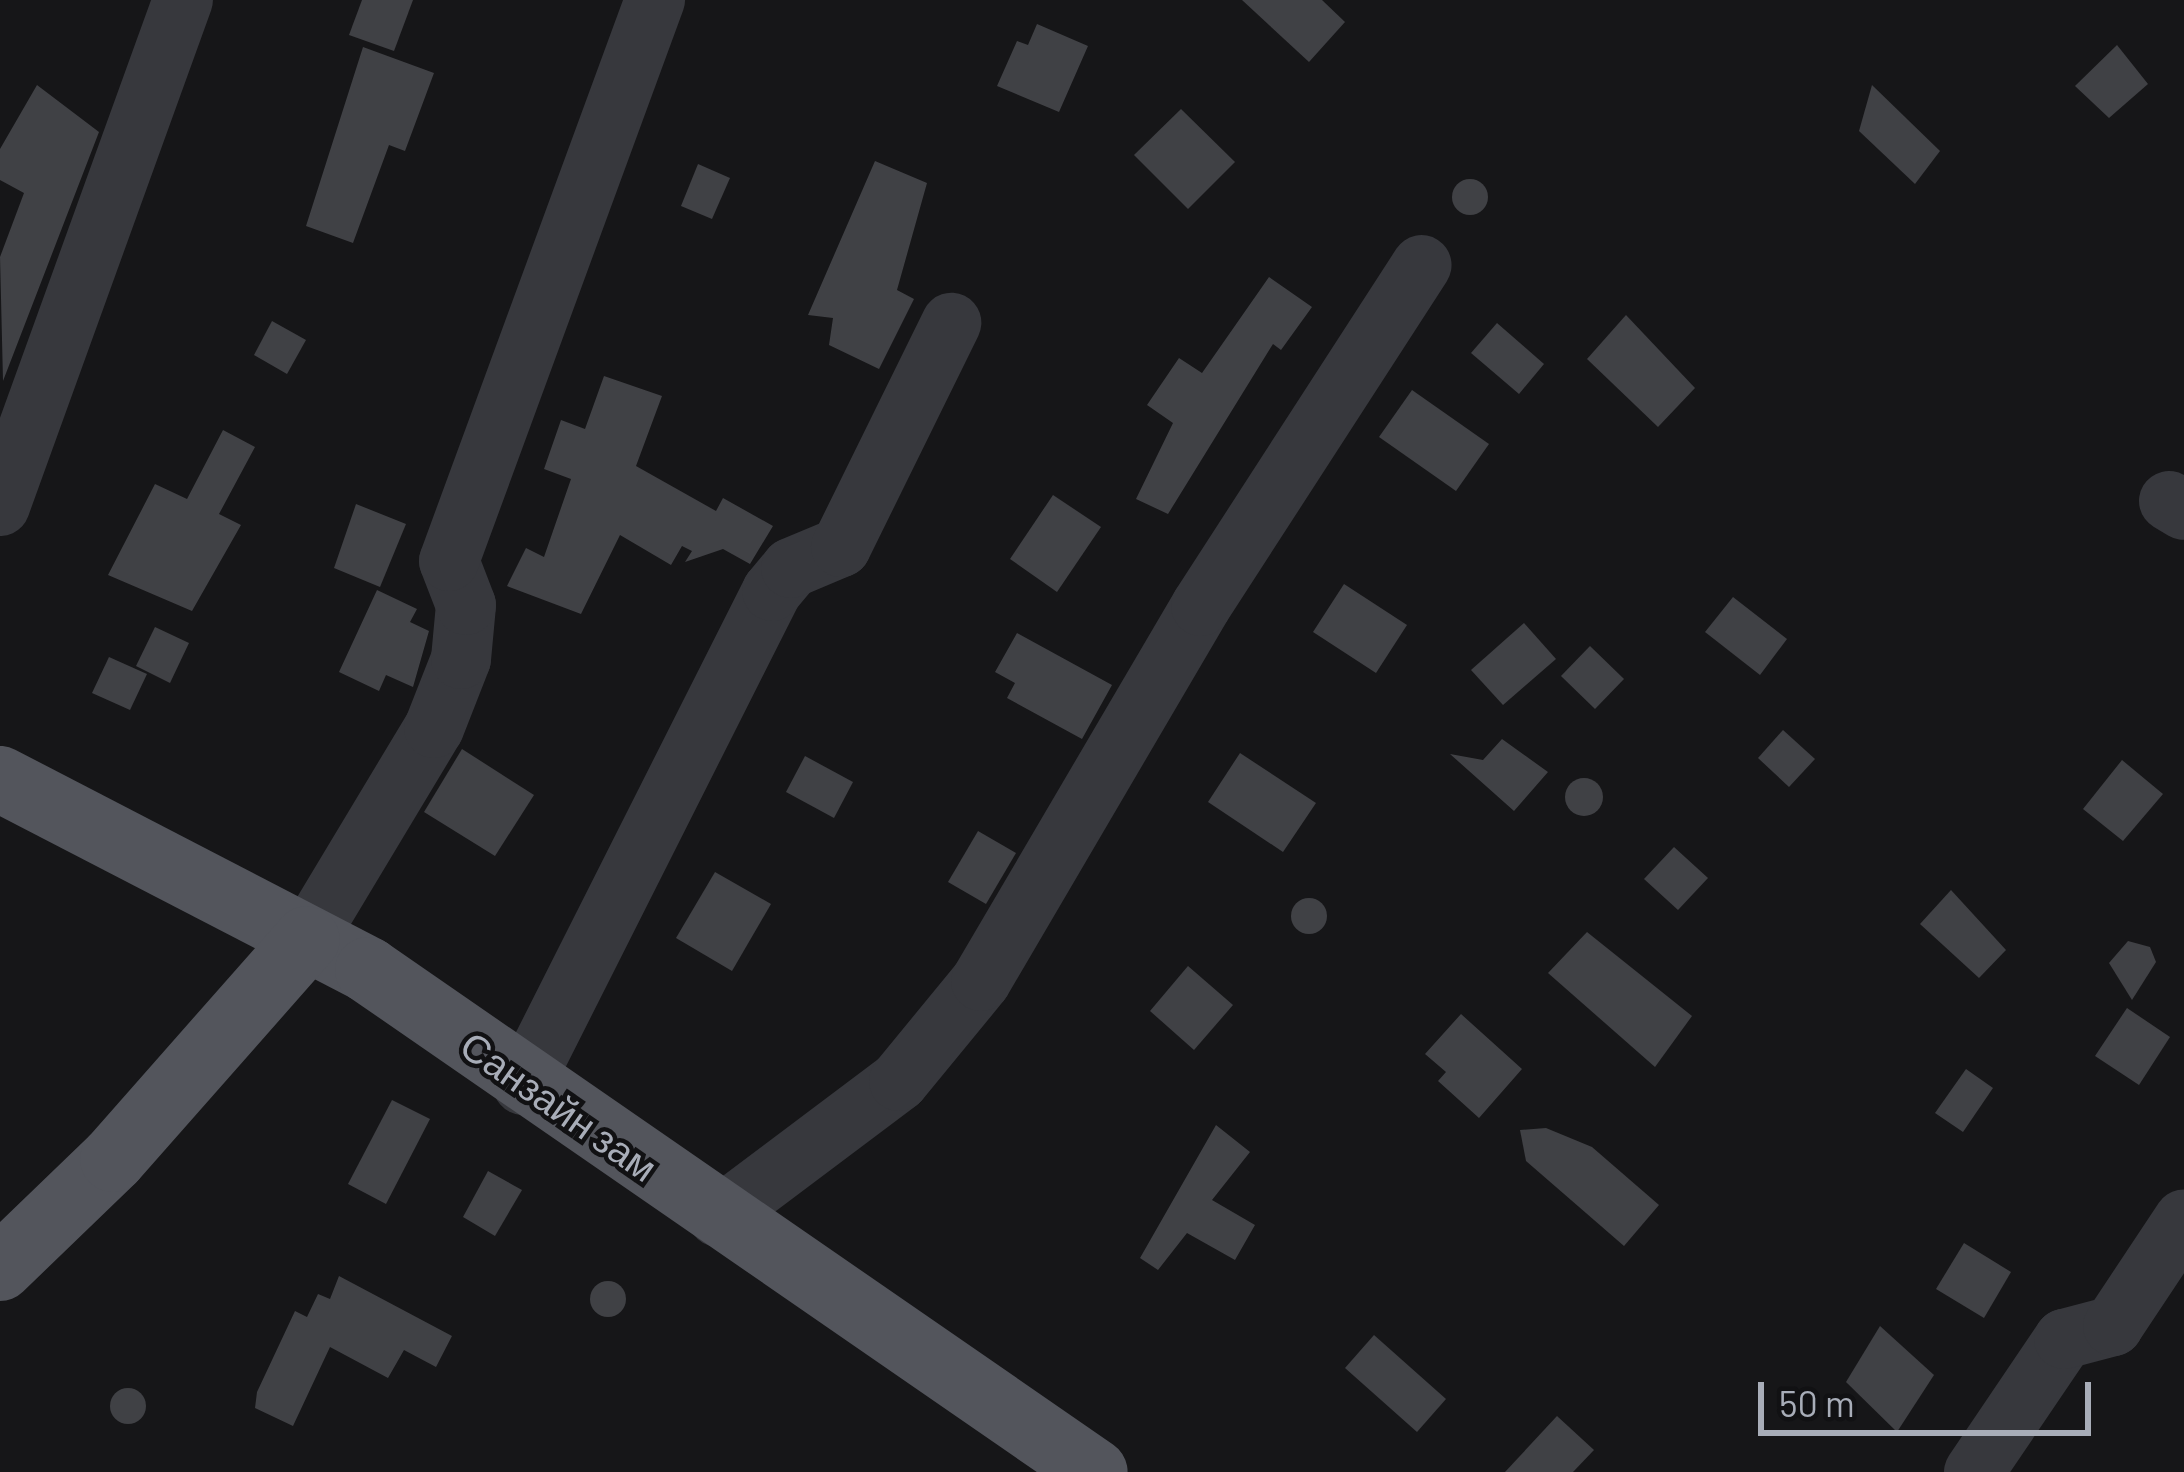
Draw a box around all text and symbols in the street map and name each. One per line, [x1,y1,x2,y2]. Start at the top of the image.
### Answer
street label: Санзайн зам [452,1021,666,1191]
scale bar [1764,1358,2097,1432]
text: 50 m [1779,1381,1855,1424]

